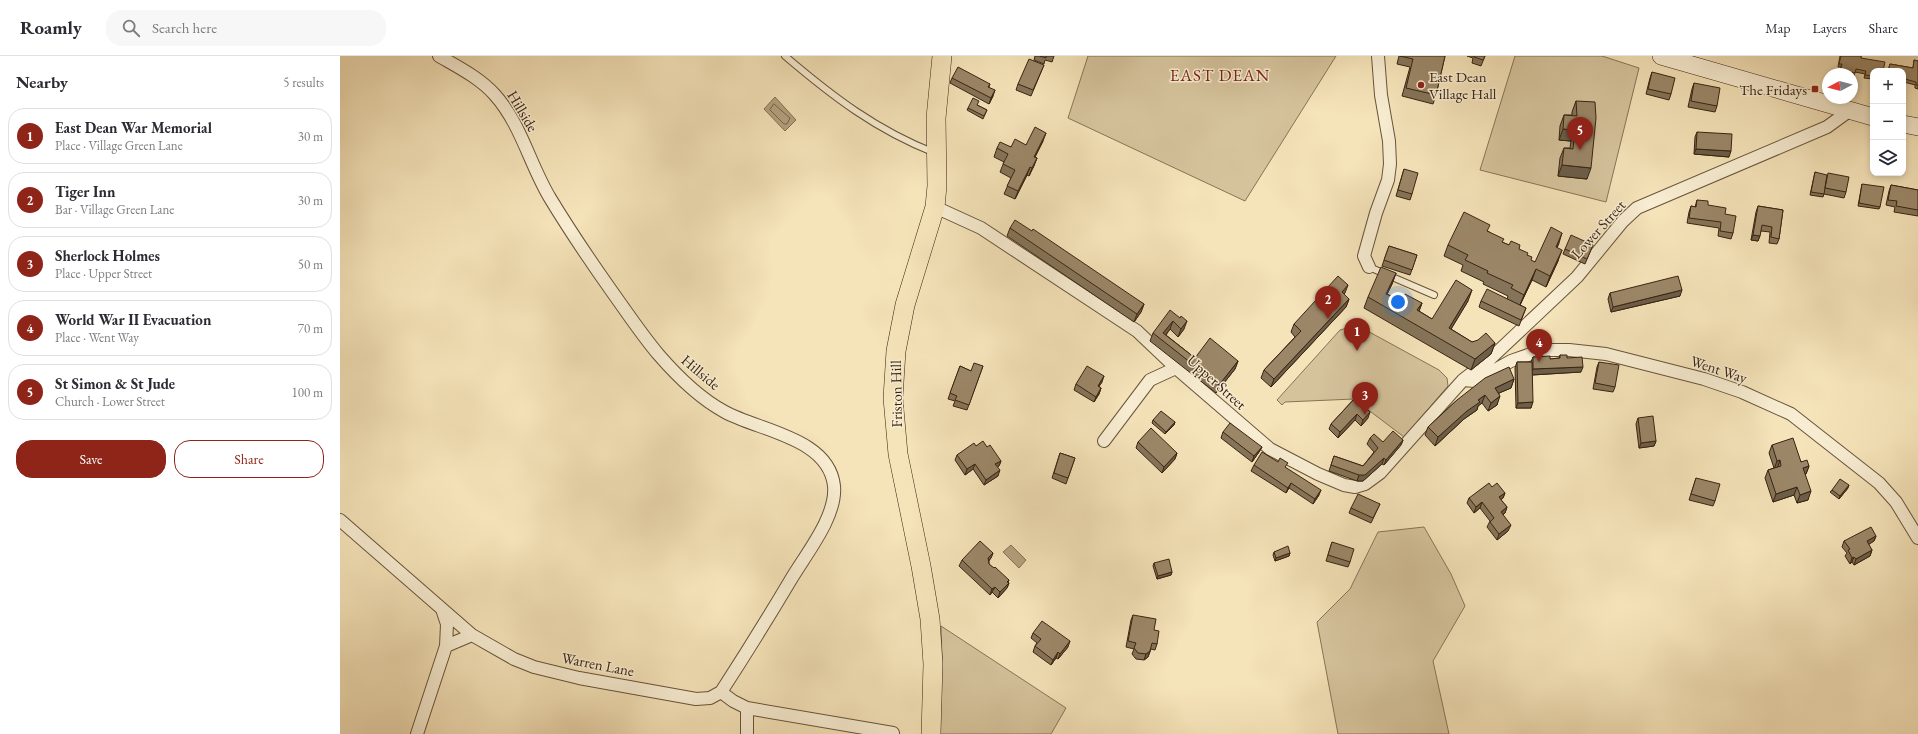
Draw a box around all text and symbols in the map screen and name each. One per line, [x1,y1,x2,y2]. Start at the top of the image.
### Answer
search box [106,10,386,46]
text: Roamly [20,15,82,40]
icon: search [120,17,142,39]
text: Search here [152,18,217,37]
text: Map [1765,19,1790,37]
text: Layers [1812,19,1847,37]
text: Share [1869,19,1898,37]
district label: EAST DEAN [1170,64,1270,86]
place label: East Dean Village Hall [1429,67,1497,103]
north arrow [1822,68,1858,104]
map controls [1870,68,1906,176]
button: + [1870,68,1906,104]
text: Nearby [16,71,68,93]
text: 5 results [283,74,324,91]
marker: East Dean Village Hall [1416,80,1426,90]
place label: The Fridays [1739,80,1807,99]
marker: The Fridays [1810,84,1820,94]
street label: Hillside [503,87,543,135]
button: − [1870,104,1906,140]
pin: 5 [1567,117,1593,150]
text: East Dean War Memorial [55,118,212,137]
text: 1 [27,128,33,145]
text: 30 m [298,128,323,145]
text: Place · Village Green Lane [55,137,183,154]
button: layers [1870,140,1906,176]
text: Tiger Inn [55,182,115,201]
text: 2 [27,192,33,209]
text: 30 m [298,192,323,209]
street label: Lower Street [1567,195,1630,262]
text: Bar · Village Green Lane [55,201,174,218]
text: Sherlock Holmes [55,246,160,265]
text: 3 [27,256,33,273]
text: 50 m [298,256,323,273]
text: Place · Upper Street [55,265,152,282]
pin: 2 [1315,286,1341,319]
your location [1388,292,1408,312]
text: World War II Evacuation [55,310,211,329]
pin: 1 [1344,318,1370,351]
text: 4 [27,320,33,337]
text: 70 m [298,320,323,337]
text: Place · Went Way [55,329,139,346]
pin: 4 [1526,329,1552,362]
street label: Hillside [678,350,724,394]
street label: Upper Street [1183,350,1251,414]
street label: Went Way [1688,351,1750,387]
street label: Friston Hill [886,360,906,428]
text: St Simon & St Jude [55,374,175,393]
pin: 3 [1352,382,1378,415]
text: 5 [27,384,33,401]
text: 100 m [292,384,323,401]
text: Church · Lower Street [55,393,165,410]
button: Save [16,440,166,478]
button: Share [174,440,324,478]
street label: Warren Lane [560,648,636,680]

